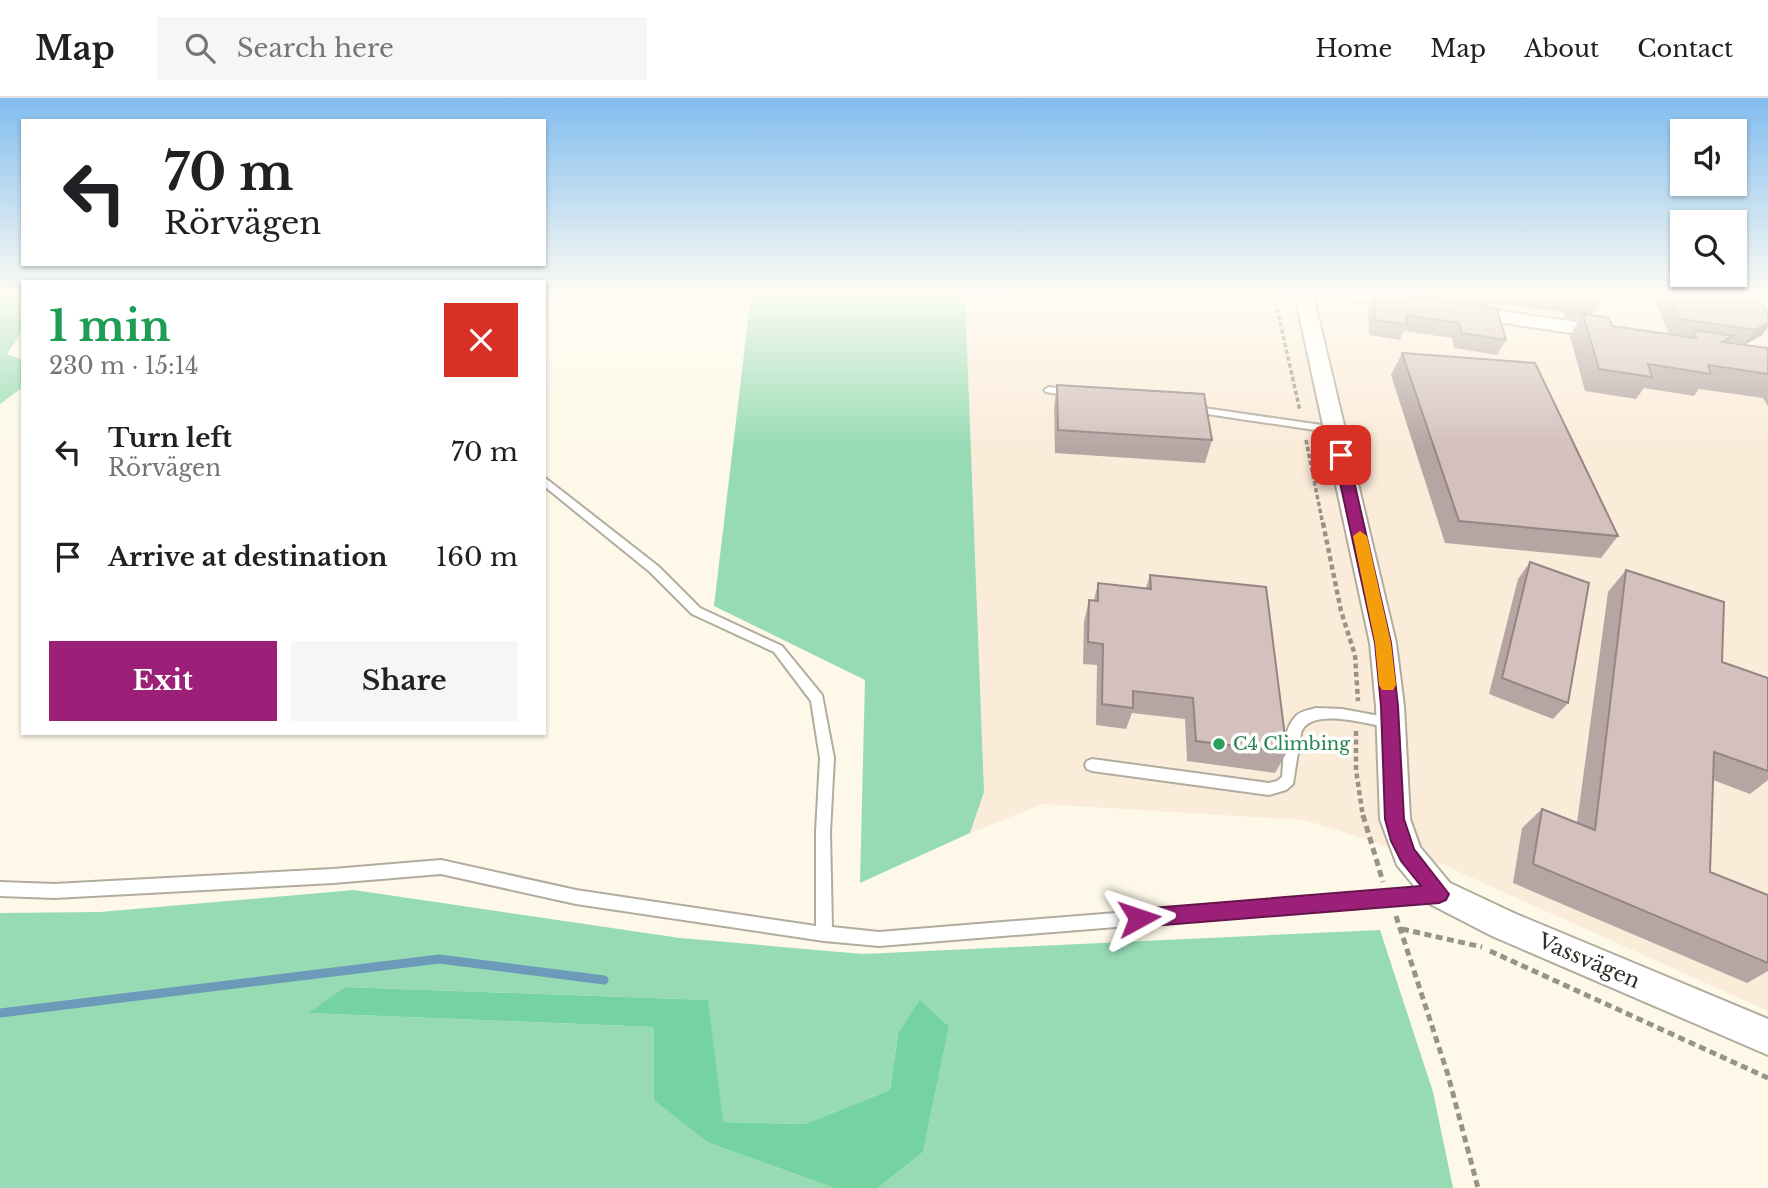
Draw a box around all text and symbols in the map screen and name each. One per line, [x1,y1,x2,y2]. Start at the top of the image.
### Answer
search box [157,17,647,80]
text: Map [35,28,115,69]
icon: search [181,29,219,67]
text: Search here [237,32,394,64]
text: Home [1316,34,1392,63]
text: Map [1430,34,1486,63]
text: About [1524,34,1599,63]
text: Contact [1637,34,1733,63]
map controls [1670,119,1747,287]
button: sound [1670,119,1747,196]
text: 70 m [164,142,294,203]
icon: left [49,147,140,238]
text: Rörvägen [164,203,321,243]
button: search [1670,210,1747,287]
text: 1 min [49,300,171,352]
button: close [444,303,518,377]
text: 230 m · 15:14 [49,352,198,380]
text: Turn left [108,422,232,454]
pin [1311,425,1371,485]
icon: left [49,433,87,471]
text: 70 m [451,436,518,468]
icon: arrive [1322,436,1360,474]
text: Rörvägen [108,454,221,482]
icon: arrive [49,538,87,576]
text: Arrive at destination [108,541,388,573]
text: 160 m [436,541,518,573]
button: Exit [49,641,277,721]
button: Share [291,641,518,721]
place label: C4 Climbing [1233,733,1350,755]
marker: C4 Climbing [1211,736,1227,752]
position arrow [1102,881,1176,955]
street label: Vassvägen [1533,928,1644,994]

